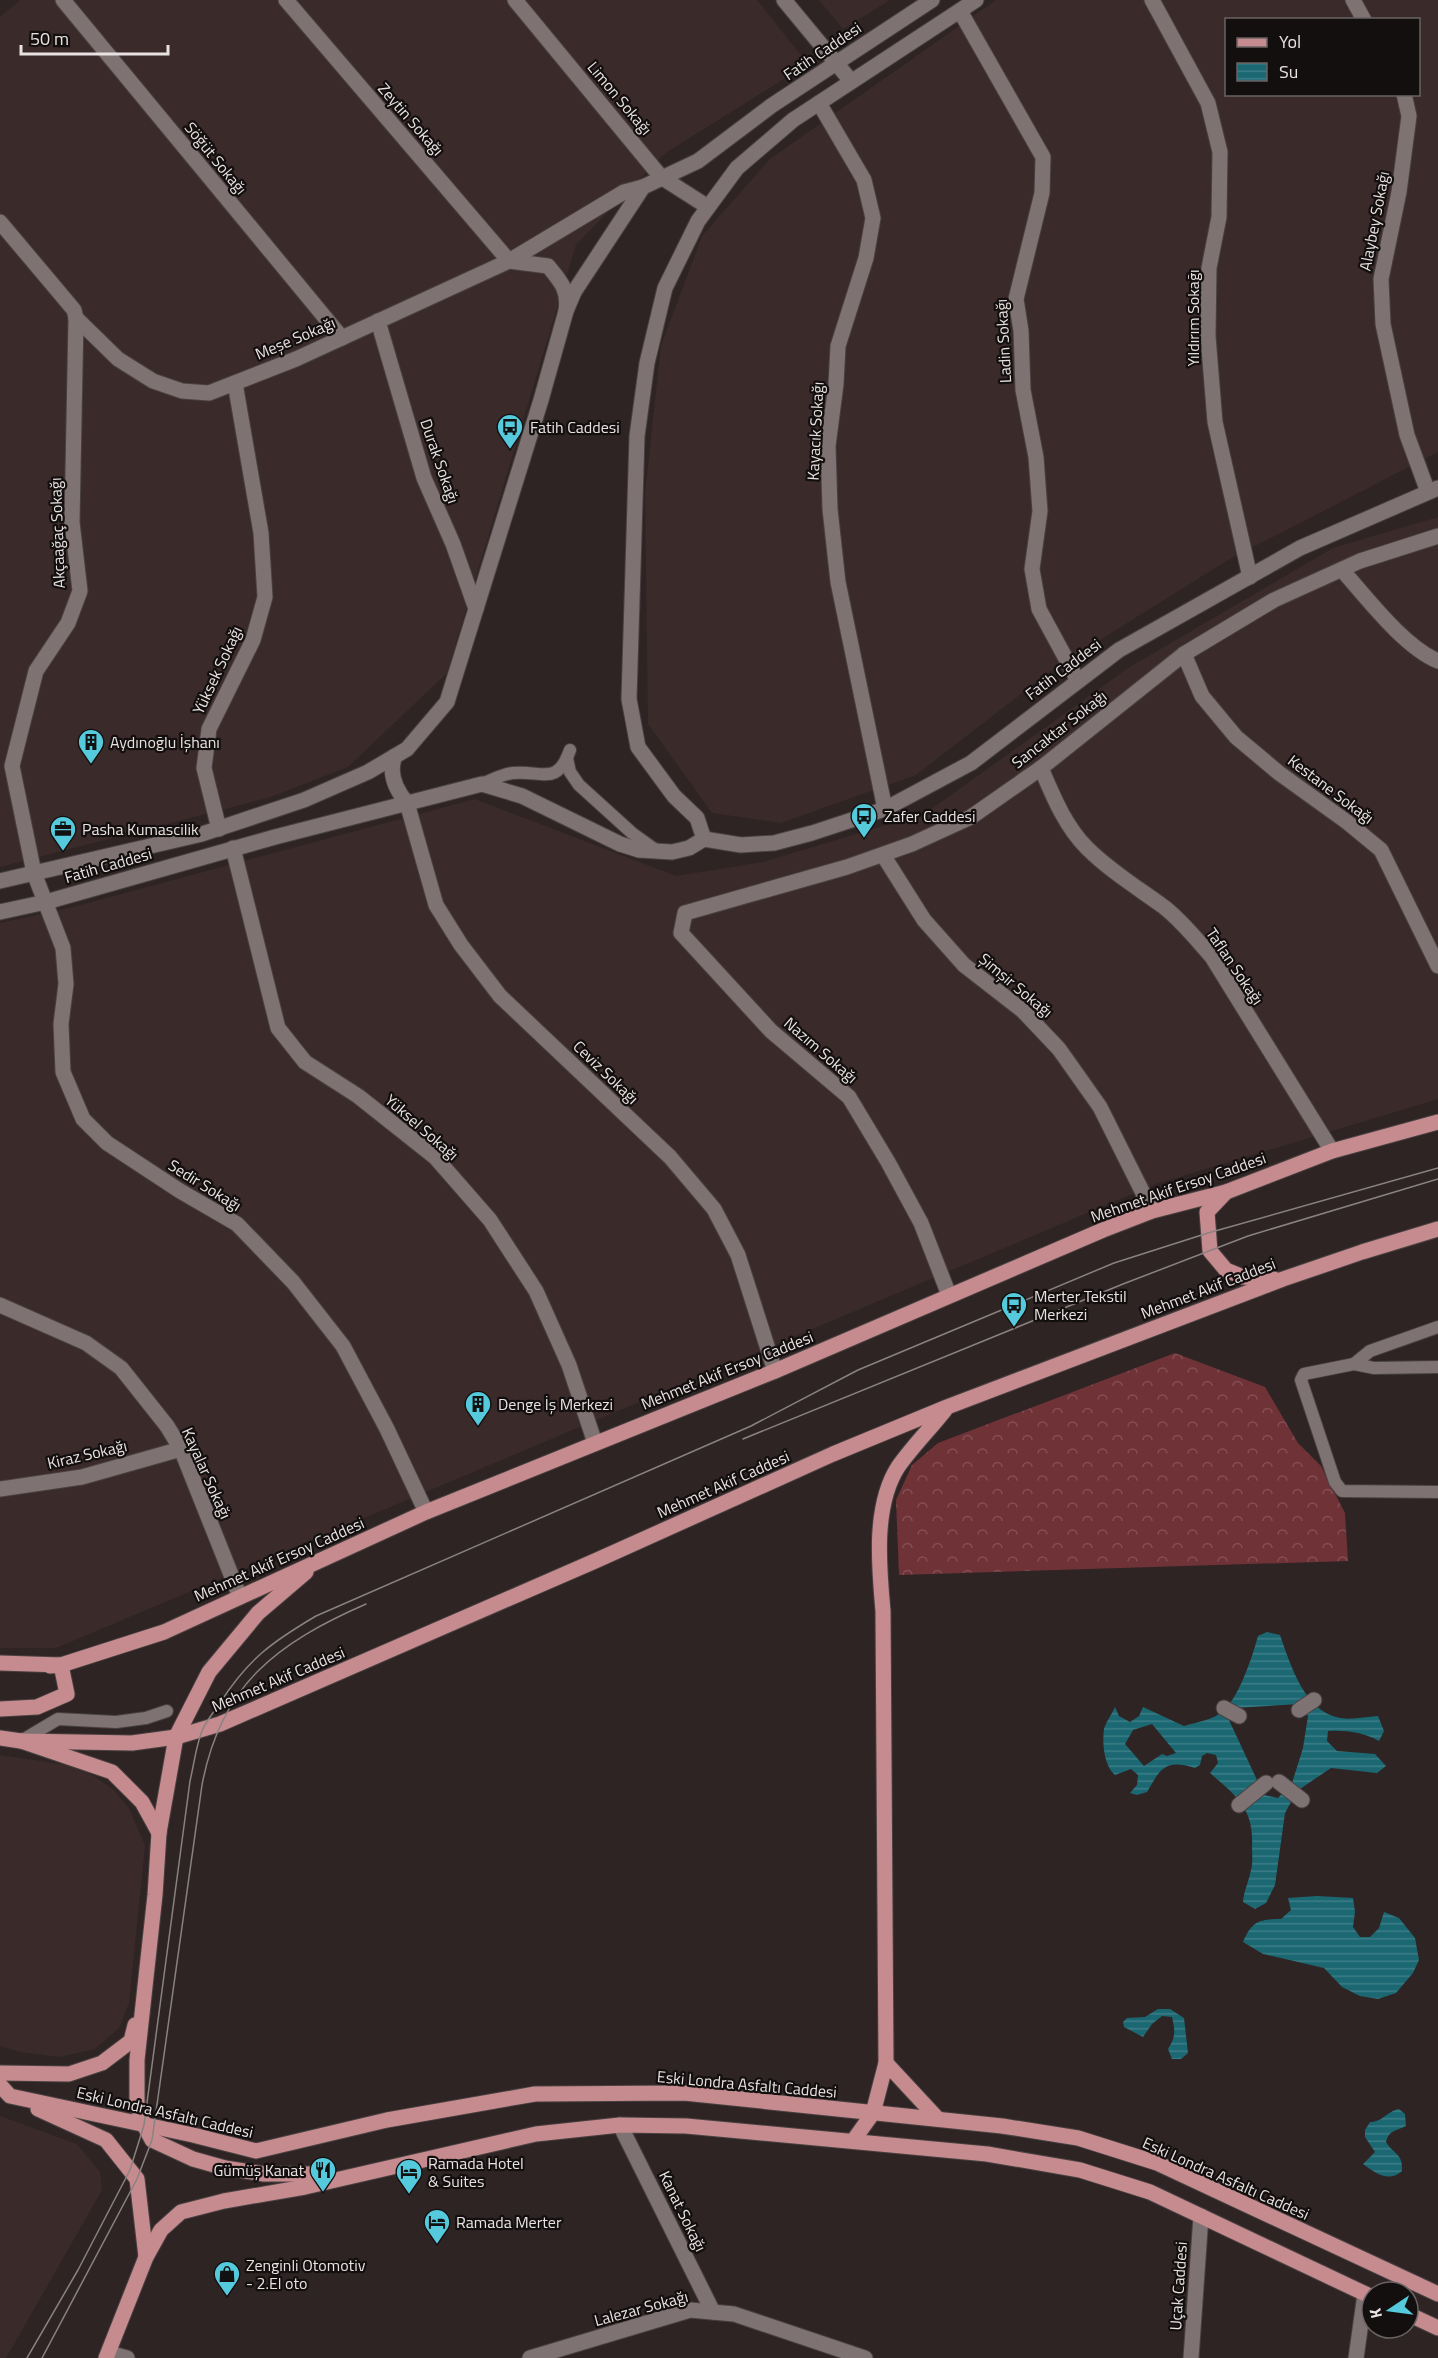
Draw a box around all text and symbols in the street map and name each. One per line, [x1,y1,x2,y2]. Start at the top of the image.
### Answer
street label: Fatih Caddesi [778,16,866,86]
scale bar [21,18,168,56]
legend [1225,18,1420,96]
text: 50 m [30,25,69,52]
text: Yol [1279,28,1301,55]
street label: Limon Sokağı [582,56,658,140]
text: Su [1279,58,1298,85]
street label: Zeytin Sokağı [372,77,450,161]
street label: Söğüt Sokağı [179,116,253,200]
street label: Alaybey Sokağı [1353,169,1395,273]
street label: Yıldırım Sokağı [1181,269,1205,367]
street label: Ladin Sokağı [989,298,1017,384]
street label: Meşe Sokağı [251,310,339,366]
street label: Kayacık Sokağı [800,381,830,481]
bus stop icon: Fatih Caddesi [495,412,525,450]
street label: Durak Sokağı [414,415,466,507]
place label: Fatih Caddesi [530,415,620,439]
street label: Akçaağaç Sokağı [43,477,71,589]
street label: Yüksek Sokağı [186,622,248,718]
street label: Fatih Caddesi [1020,632,1106,706]
street label: Sancaktar Sokağı [1006,684,1112,774]
building icon: Aydınoğlu İşhanı [76,727,106,765]
place label: Aydınoğlu İşhanı [110,730,220,754]
street label: Kestane Sokağı [1283,749,1379,829]
bus stop icon: Zafer Caddesi [849,801,879,839]
place label: Zafer Caddesi [884,804,976,828]
office icon: Pasha Kumascilik [48,814,78,852]
place label: Pasha Kumascilik [82,817,199,841]
street label: Fatih Caddesi [62,841,154,889]
street label: Taflan Sokağı [1200,923,1270,1009]
street label: Şimşir Sokağı [974,947,1058,1023]
street label: Nazım Sokağı [779,1011,863,1089]
street label: Ceviz Sokağı [568,1035,644,1109]
street label: Yüksel Sokağı [380,1088,464,1166]
street label: Mehmet Akif Ersoy Caddesi [1087,1146,1269,1228]
street label: Sedir Sokağı [164,1153,246,1217]
street label: Mehmet Akif Caddesi [1137,1251,1279,1325]
place label: Merter Tekstil Merkezi [1034,1284,1127,1326]
bus stop icon: Merter Tekstil Merkezi [999,1290,1029,1328]
street label: Mehmet Akif Ersoy Caddesi [637,1324,817,1416]
building icon: Denge İş Merkezi [463,1389,493,1427]
place label: Denge İş Merkezi [498,1392,613,1416]
street label: Kayalar Sokağı [176,1423,238,1523]
street label: Kiraz Sokağı [45,1433,129,1475]
street label: Mehmet Akif Caddesi [653,1444,793,1524]
street label: Mehmet Akif Ersoy Caddesi [190,1511,368,1607]
street label: Mehmet Akif Caddesi [208,1640,348,1718]
street label: Eski Londra Asfaltı Caddesi [656,2064,838,2104]
street label: Eski Londra Asfaltı Caddesi [74,2080,256,2144]
street label: Eski Londra Asfaltı Caddesi [1139,2130,1313,2226]
place label: Ramada Hotel & Suites [428,2151,524,2193]
restaurant icon: Gümüş Kanat [308,2155,338,2193]
hotel icon: Ramada Hotel & Suites [394,2157,424,2195]
place label: Gümüş Kanat [213,2158,304,2182]
street label: Kanat Sokağı [653,2166,713,2256]
hotel icon: Ramada Merter [422,2207,452,2245]
place label: Ramada Merter [456,2210,562,2234]
street label: Uçak Caddesi [1163,2241,1193,2331]
place label: Zenginli Otomotiv - 2.El oto [246,2253,366,2295]
shop icon: Zenginli Otomotiv - 2.El oto [212,2259,242,2297]
north arrow [1360,2280,1420,2340]
street label: Lalezar Sokağı [591,2284,691,2332]
text: K [1363,2306,1388,2321]

